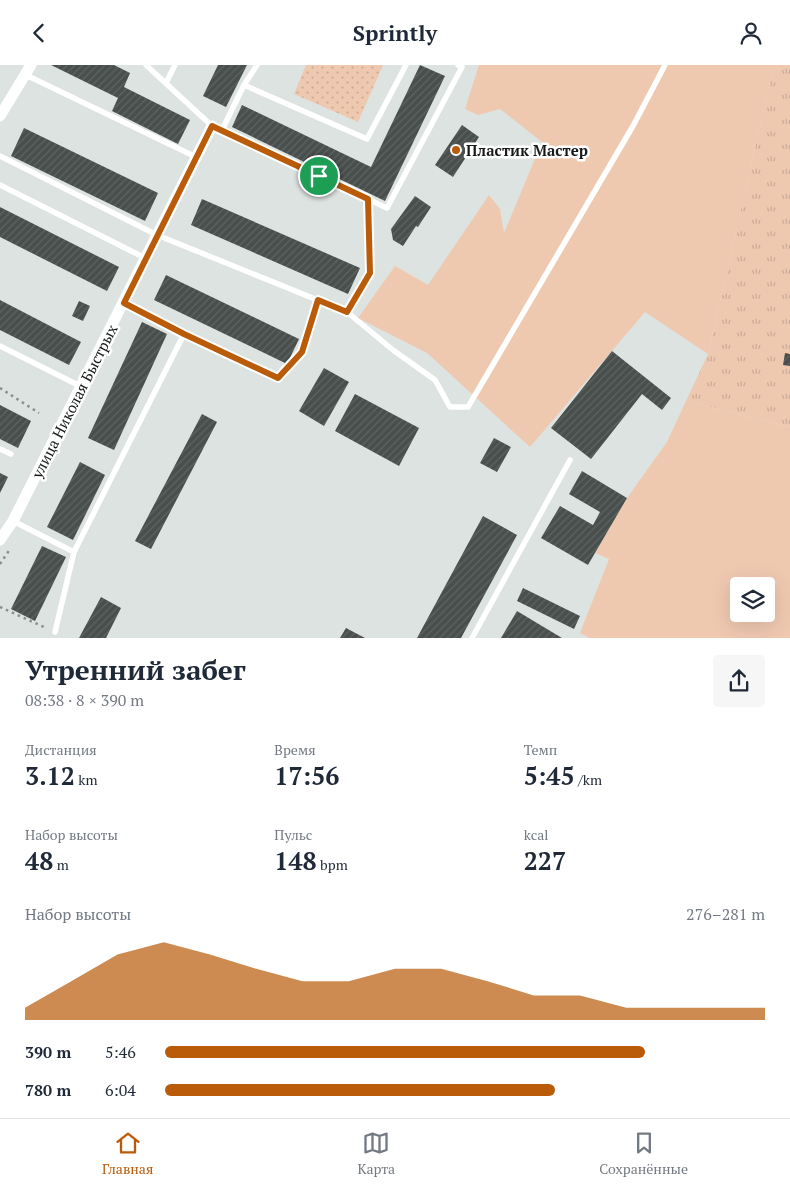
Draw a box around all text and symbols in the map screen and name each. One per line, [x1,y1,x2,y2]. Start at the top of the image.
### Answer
text: Sprintly [353,18,437,47]
icon: back [25,19,53,47]
icon: person [737,19,765,47]
place label: Пластик Мастер [466,140,588,160]
marker: Пластик Мастер [450,144,462,156]
pin [298,155,340,197]
icon: arrive [305,162,333,190]
street label: улица Николая Быстрых [26,320,122,482]
map controls [730,577,775,622]
button: layers [730,577,775,622]
text: Утренний забег [25,651,246,688]
button: share [713,655,765,707]
text: 08:38 · 8 × 390 m [25,689,144,711]
text: Дистанция [25,740,97,759]
text: Время [274,740,316,759]
text: Темп [524,740,557,759]
text: 3.12 [25,759,75,792]
text: 17:56 [274,759,339,792]
text: 5:45 [524,759,575,792]
text: km [75,770,98,789]
text: /km [575,770,602,789]
text: Набор высоты [25,825,118,844]
text: Пульс [274,825,312,844]
text: kcal [524,825,549,844]
text: 48 [25,844,53,877]
text: 148 [274,844,317,877]
text: 227 [524,844,566,877]
text: m [53,855,69,874]
text: bpm [317,855,348,874]
text: Набор высоты [25,903,131,925]
text: 276–281 m [686,903,765,925]
text: 390 m [25,1041,71,1063]
text: 5:46 [105,1041,136,1063]
text: 780 m [25,1079,71,1101]
text: 6:04 [105,1079,136,1101]
tab: Главная [102,1129,153,1178]
tab: Карта [357,1129,395,1178]
tab: Сохранённые [599,1129,688,1178]

